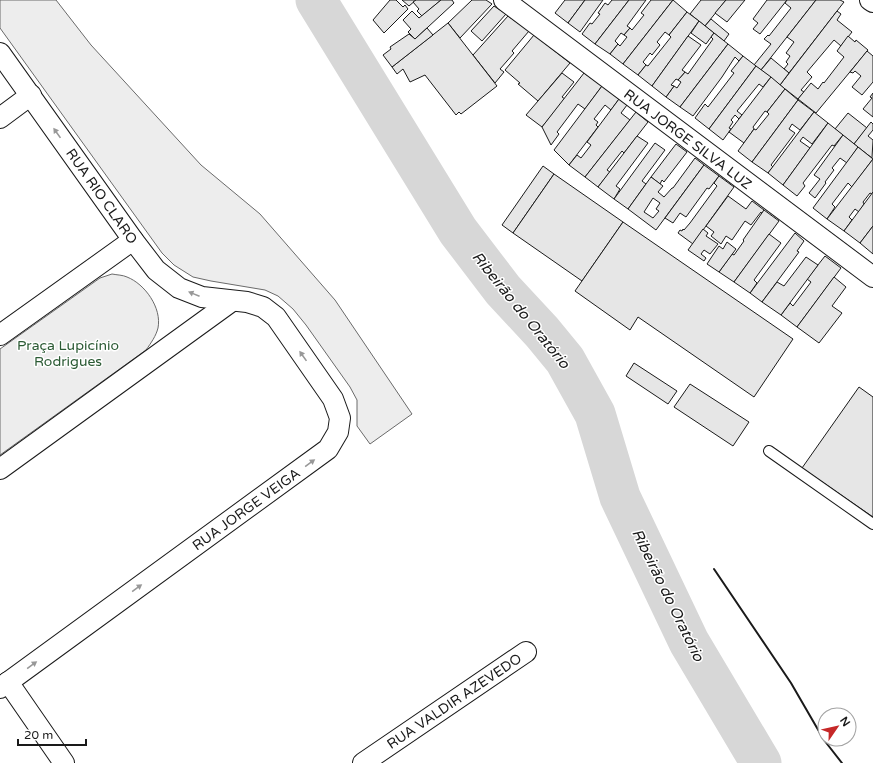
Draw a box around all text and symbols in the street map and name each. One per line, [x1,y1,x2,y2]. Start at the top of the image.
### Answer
street label: RUA JORGE SILVA LUZ [620,86,755,193]
one-way arrow [53,128,61,138]
street label: RUA RIO CLARO [62,145,141,247]
water label: Ribeirão do Oratório [468,248,574,373]
one-way arrow [187,290,199,296]
park label: Praça Lupicínio Rodrigues [17,337,119,370]
one-way arrow [299,350,307,361]
one-way arrow [304,459,315,467]
street label: RUA JORGE VEIGA [189,465,304,554]
water label: Ribeirão do Oratório [628,526,708,665]
one-way arrow [131,584,142,593]
street label: RUA VALDIR AZEVEDO [384,650,525,753]
one-way arrow [26,661,37,669]
north arrow [817,707,857,747]
text: N [837,714,853,729]
scale bar [18,721,86,747]
text: 20 m [24,728,53,742]

